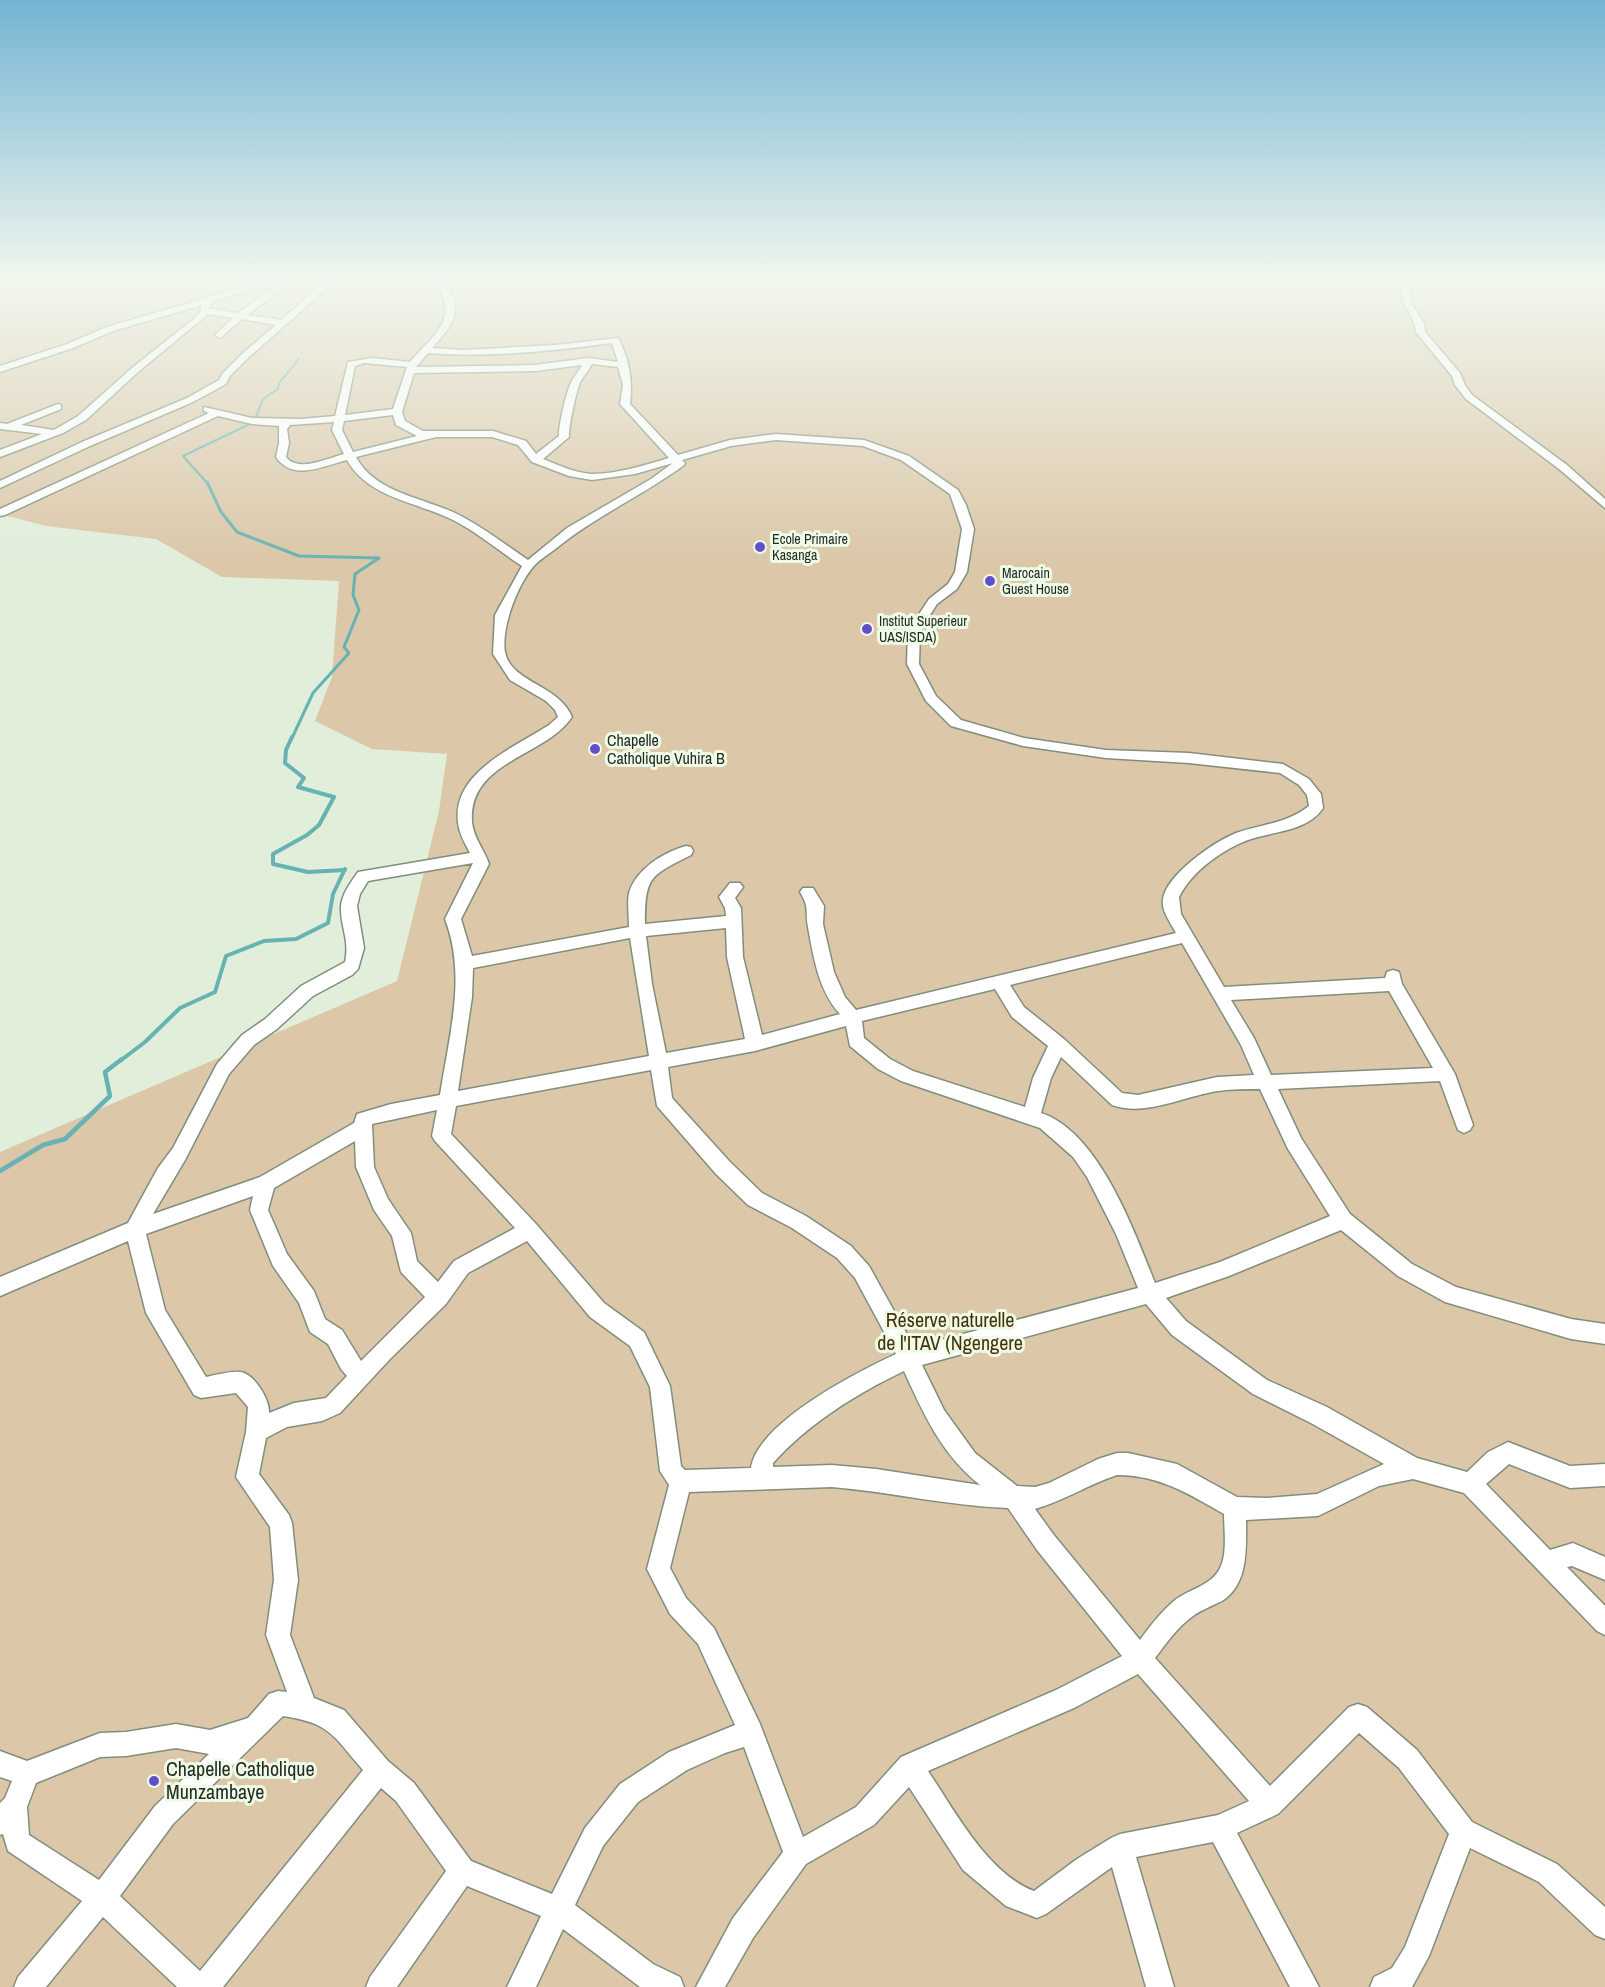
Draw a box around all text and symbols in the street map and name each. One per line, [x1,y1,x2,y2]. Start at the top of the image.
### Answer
place label: Ecole Primaire Kasanga [772,530,848,564]
marker: Ecole Primaire Kasanga [753,540,767,554]
place label: Marocain Guest House [1002,564,1069,598]
marker: Marocain Guest House [983,574,997,588]
place label: Institut Superieur UAS/ISDA) [879,612,967,646]
marker: Institut Superieur UAS/ISDA) [860,622,874,636]
place label: Chapelle Catholique Vuhira B [607,729,725,769]
marker: Chapelle Catholique Vuhira B [588,742,602,756]
park label: Réserve naturelle de l'ITAV (Ngengere [877,1306,1023,1356]
place label: Chapelle Catholique Munzambaye [166,1755,315,1805]
marker: Chapelle Catholique Munzambaye [147,1774,161,1788]

